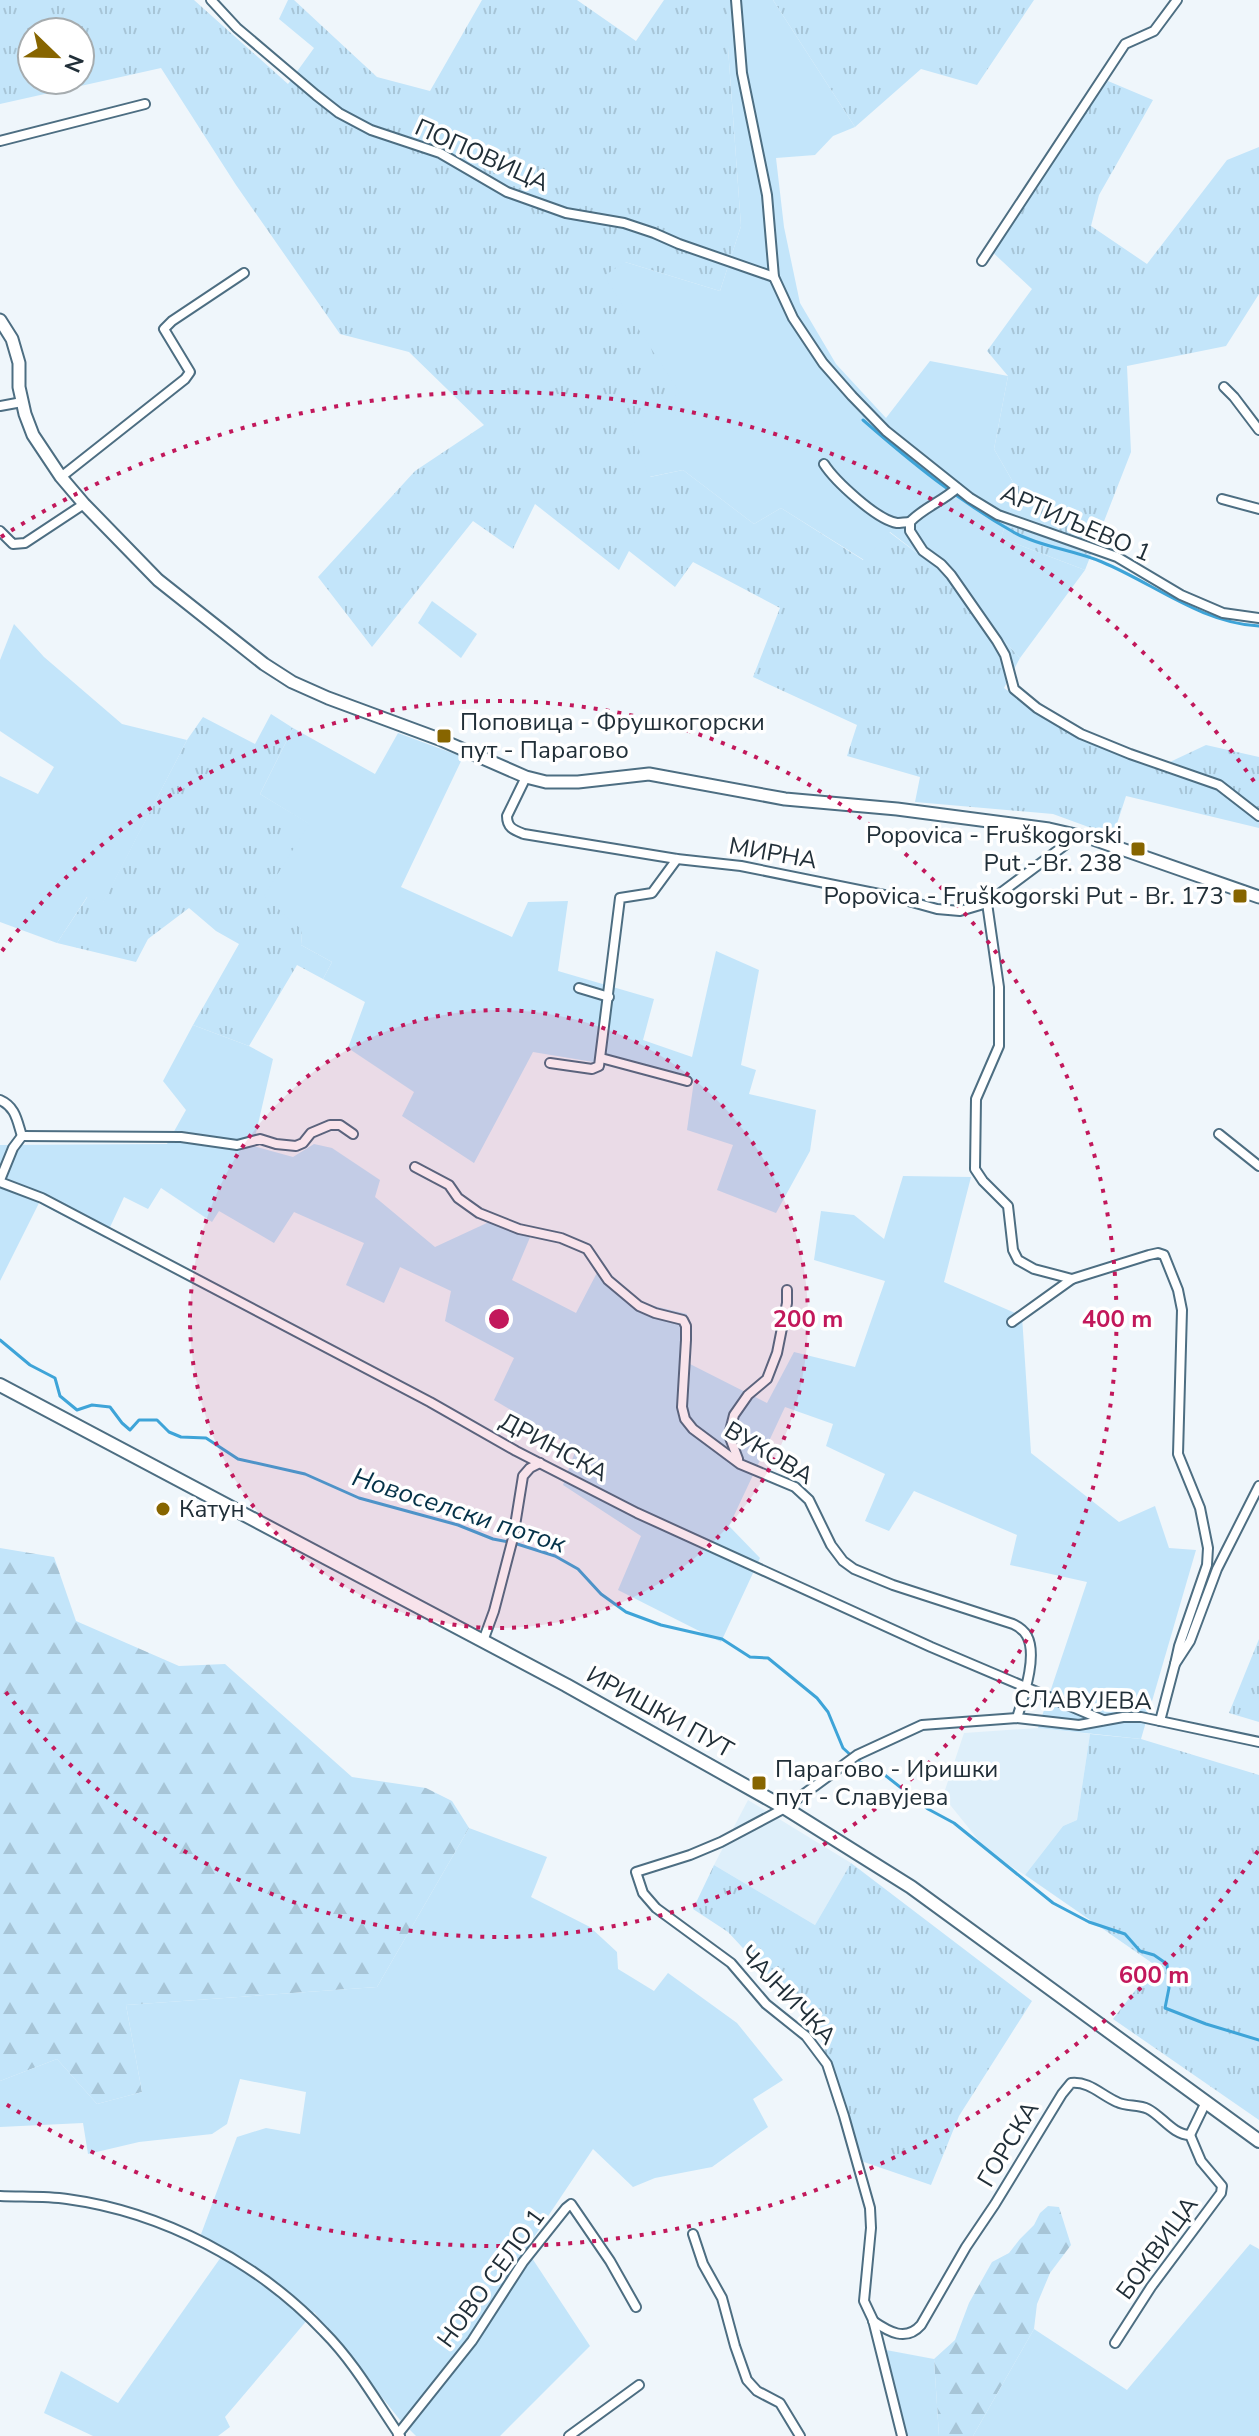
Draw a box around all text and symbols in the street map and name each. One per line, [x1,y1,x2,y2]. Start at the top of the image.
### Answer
north arrow [16,16,96,96]
text: N [56,50,91,77]
street label: ПОПОВИЦА [410,111,555,199]
street label: АРТИЉЕВО 1 [996,477,1156,569]
place label: Поповица - Фрушкогорски пут - Парагово [460,706,765,766]
marker: Поповица - Фрушкогорски пут - Парагово [435,727,453,745]
place label: Popovica - Fruškogorski Put - Br. 238 [866,819,1122,879]
street label: МИРНА [726,829,820,877]
marker: Popovica - Fruškogorski Put - Br. 238 [1129,840,1147,858]
place label: Popovica - Fruškogorski Put - Br. 173 [823,880,1224,912]
marker: Popovica - Fruškogorski Put - Br. 173 [1231,887,1249,905]
text: 200 m [773,1303,843,1335]
text: 400 m [1082,1303,1152,1335]
centre of rings [485,1305,513,1333]
street label: ДРИНСКА [494,1405,614,1489]
street label: ВУКОВА [719,1414,820,1492]
water label: Новоселски поток [348,1459,571,1562]
place label: Катун [179,1493,245,1525]
marker: Катун [154,1500,172,1518]
street label: ИРИШКИ ПУТ [581,1658,740,1766]
street label: СЛАВУЈЕВА [1014,1683,1153,1717]
place label: Парагово - Иришки пут - Славујева [775,1753,998,1813]
marker: Парагово - Иришки пут - Славујева [750,1774,768,1792]
street label: ЧАЈНИЧКА [732,1938,844,2052]
text: 600 m [1119,1959,1189,1991]
street label: ГОРСКА [970,2095,1046,2193]
street label: БОКВИЦА [1109,2190,1206,2306]
street label: НОВО СЕЛО 1 [430,2202,552,2354]

